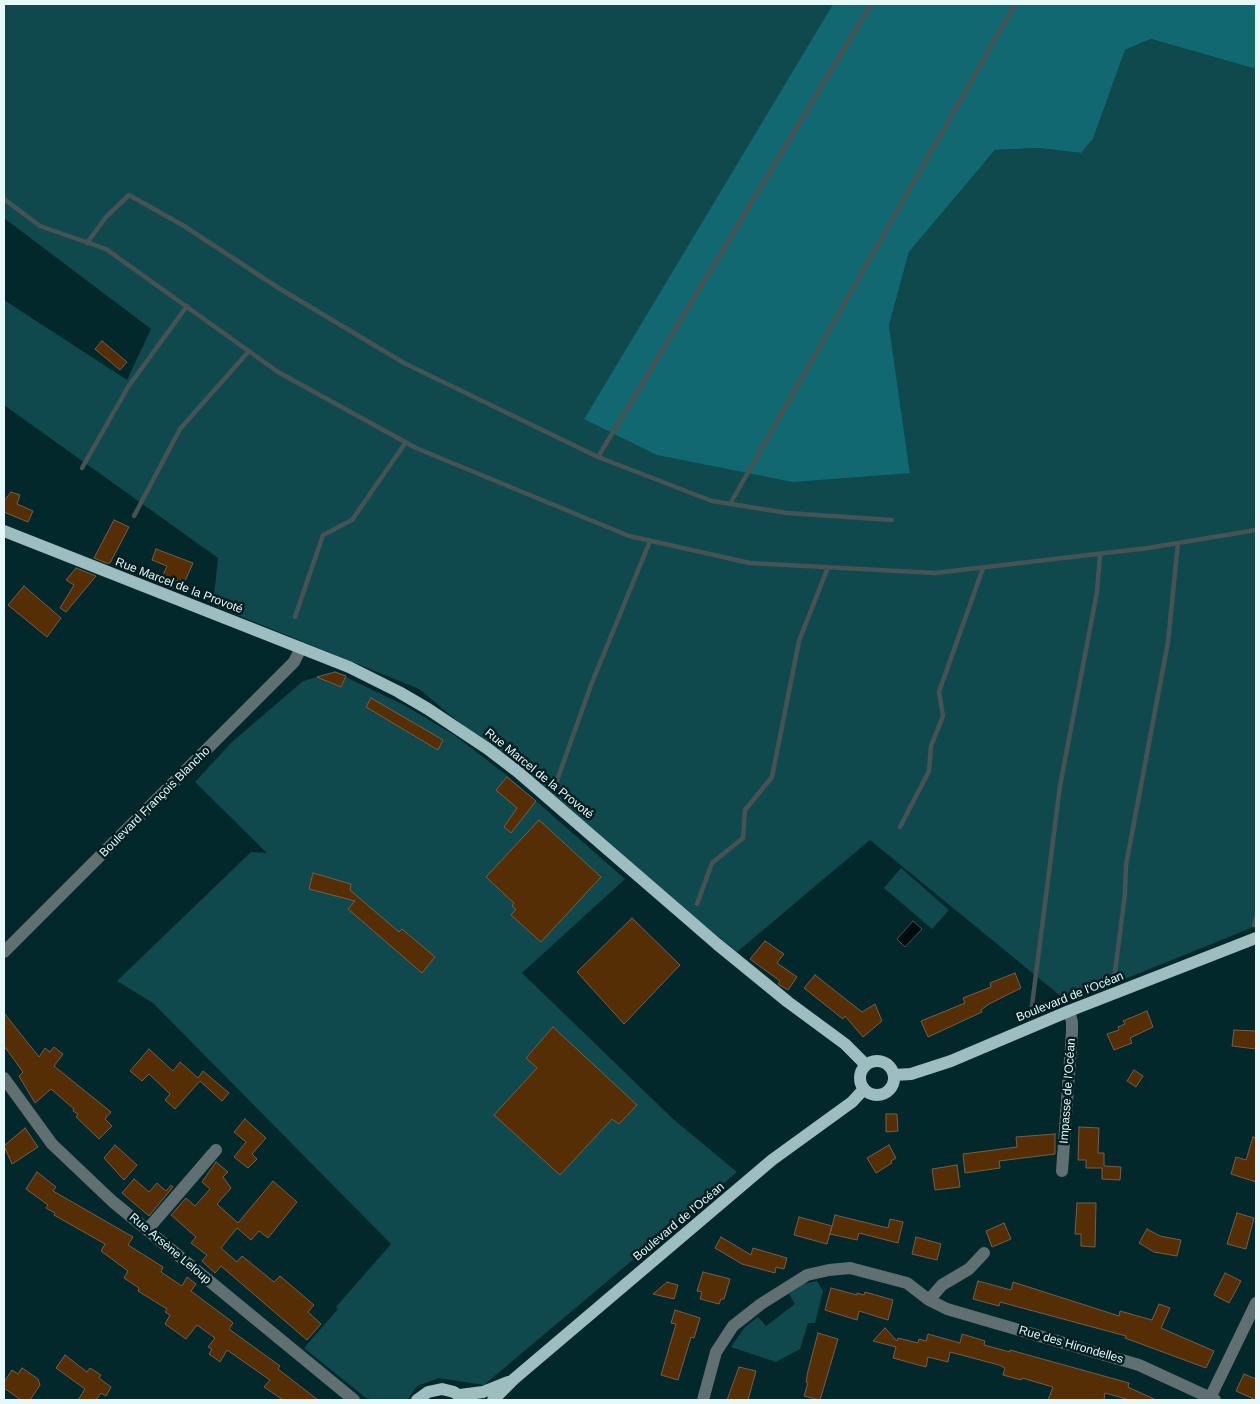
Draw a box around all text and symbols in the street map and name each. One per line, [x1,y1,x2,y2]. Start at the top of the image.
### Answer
street label: Rue Marcel de la Provoté [113,555,245,617]
street label: Rue Marcel de la Provoté [482,726,596,822]
street label: Boulevard François Blancho [97,744,213,860]
street label: Boulevard de l'Océan [1014,969,1126,1025]
street label: Impasse de l'Océan [1057,1038,1079,1144]
street label: Boulevard de l'Océan [631,1180,727,1264]
street label: Rue Arsène Leloup [126,1210,214,1288]
street label: Rue des Hirondelles [1017,1323,1125,1367]

